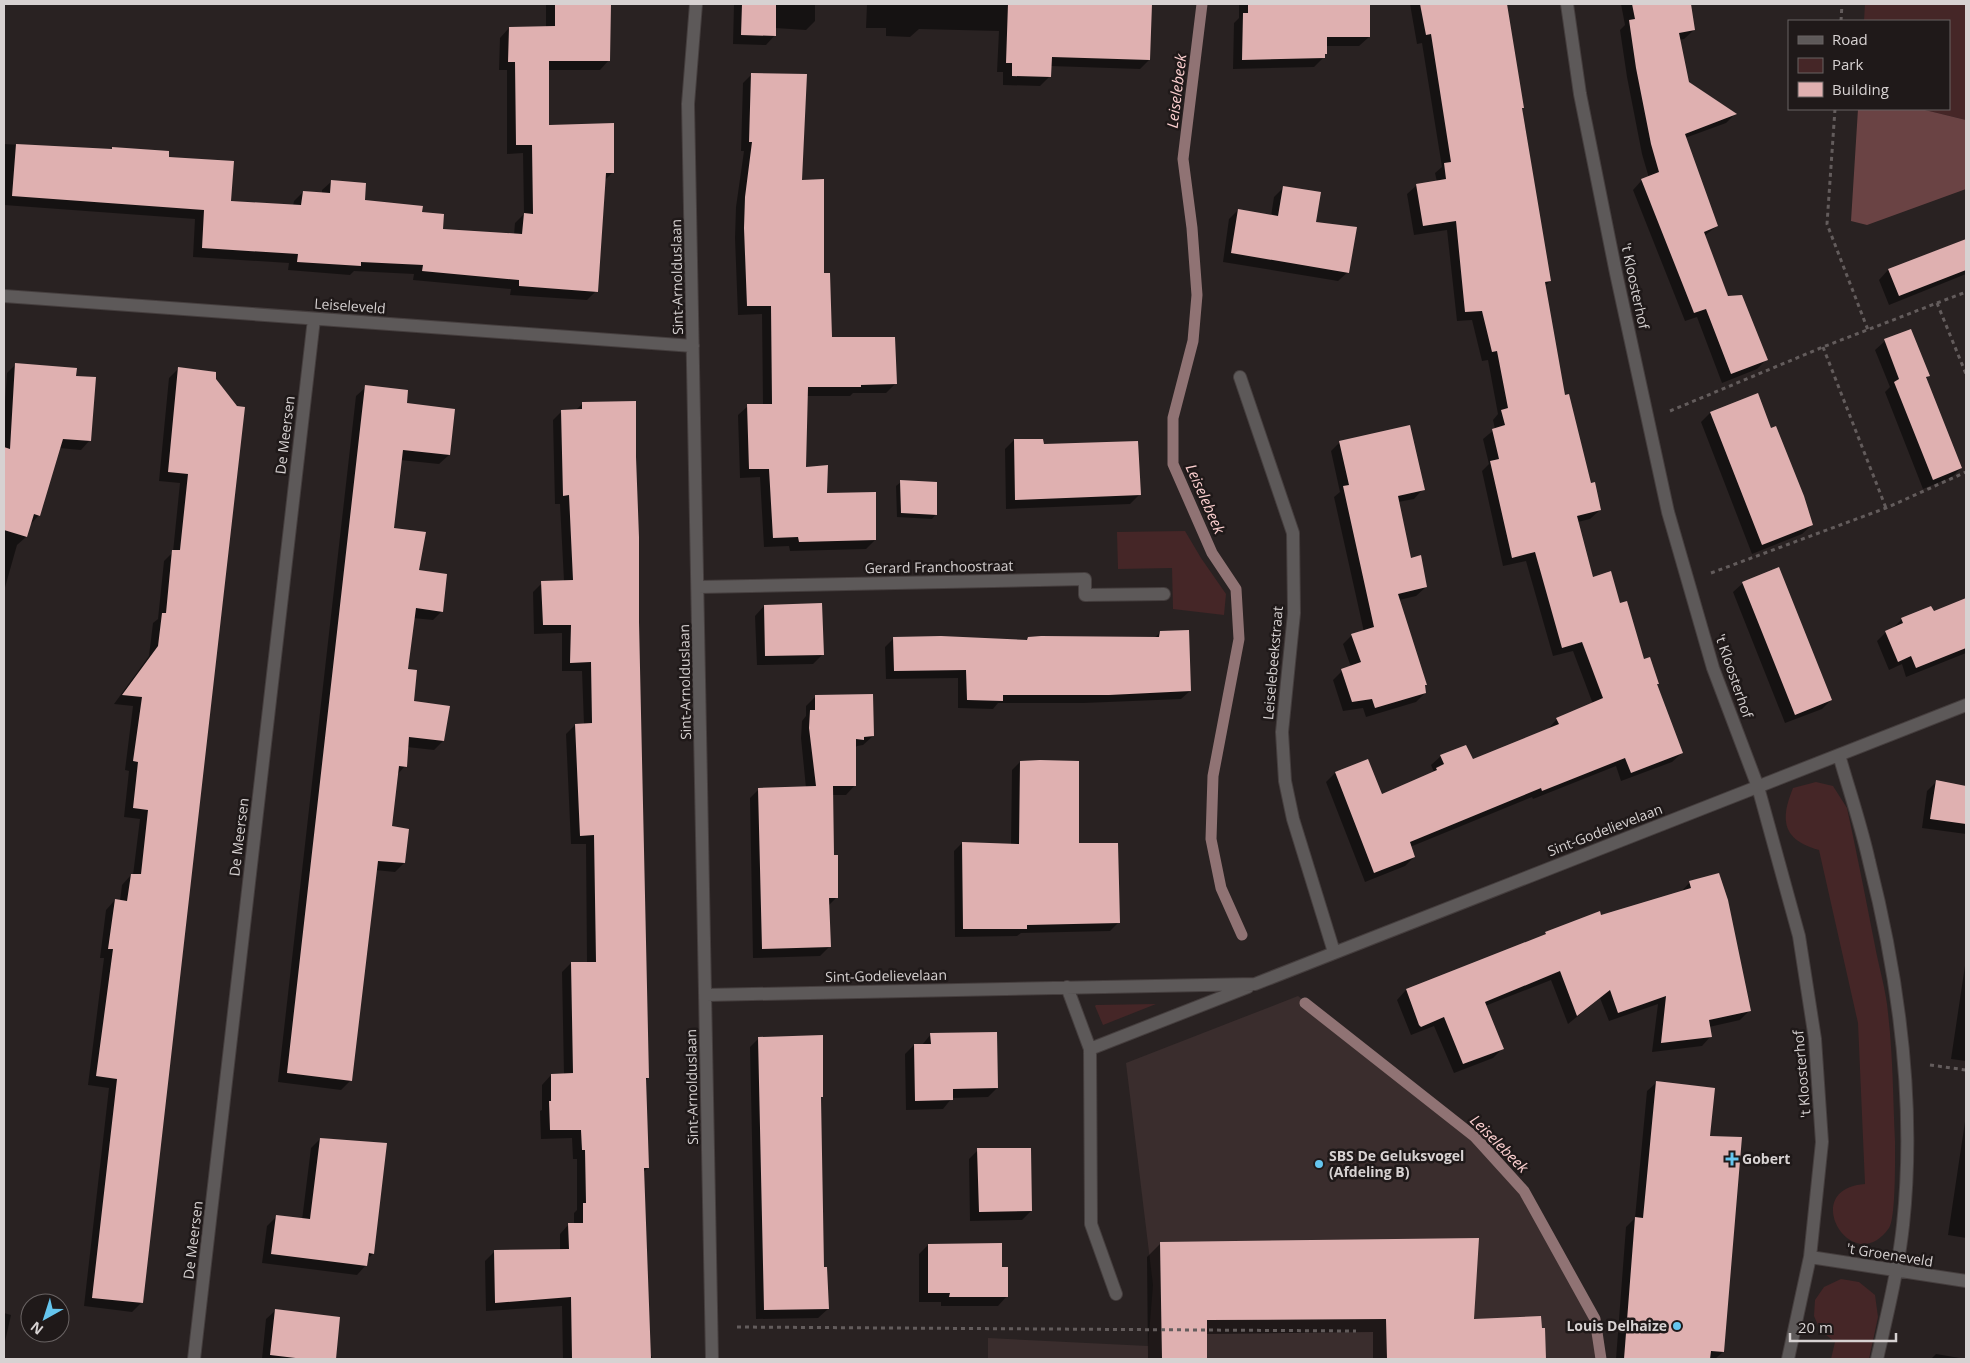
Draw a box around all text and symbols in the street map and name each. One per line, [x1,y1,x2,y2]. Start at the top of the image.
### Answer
legend [1788,20,1950,110]
text: Road [1832,29,1868,49]
water label: Leiselebeek [1162,52,1191,129]
text: Park [1832,54,1863,74]
text: Building [1832,79,1889,99]
street label: Sint-Arnolduslaan [666,219,687,335]
street label: 't Kloosterhof [1617,241,1654,332]
street label: Leiseleveld [314,294,386,317]
street label: De Meersen [270,395,299,475]
water label: Leiselebeek [1182,460,1230,537]
street label: Gerard Franchoostraat [864,556,1014,577]
street label: Leiselebeekstraat [1258,605,1287,721]
street label: Sint-Arnolduslaan [674,624,695,740]
street label: 't Kloosterhof [1711,631,1758,722]
street label: De Meersen [224,797,253,877]
street label: Sint-Godelievelaan [1545,799,1665,860]
street label: Sint-Godelievelaan [825,965,947,986]
street label: 't Kloosterhof [1788,1028,1815,1119]
street label: Sint-Arnolduslaan [681,1029,702,1145]
water label: Leiselebeek [1466,1110,1534,1177]
place label: SBS De Geluksvogel (Afdeling B) [1329,1146,1464,1181]
place label: Gobert [1742,1149,1790,1168]
marker: Gobert [1726,1153,1738,1165]
marker: SBS De Geluksvogel (Afdeling B) [1313,1158,1325,1170]
street label: De Meersen [178,1200,207,1280]
street label: 't Groeneveld [1845,1238,1935,1271]
north arrow [20,1293,70,1343]
scale bar [1790,1310,1896,1342]
place label: Louis Delhaize [1566,1316,1667,1335]
text: 20 m [1798,1317,1833,1337]
text: N [26,1318,47,1339]
marker: Louis Delhaize [1671,1320,1683,1332]

